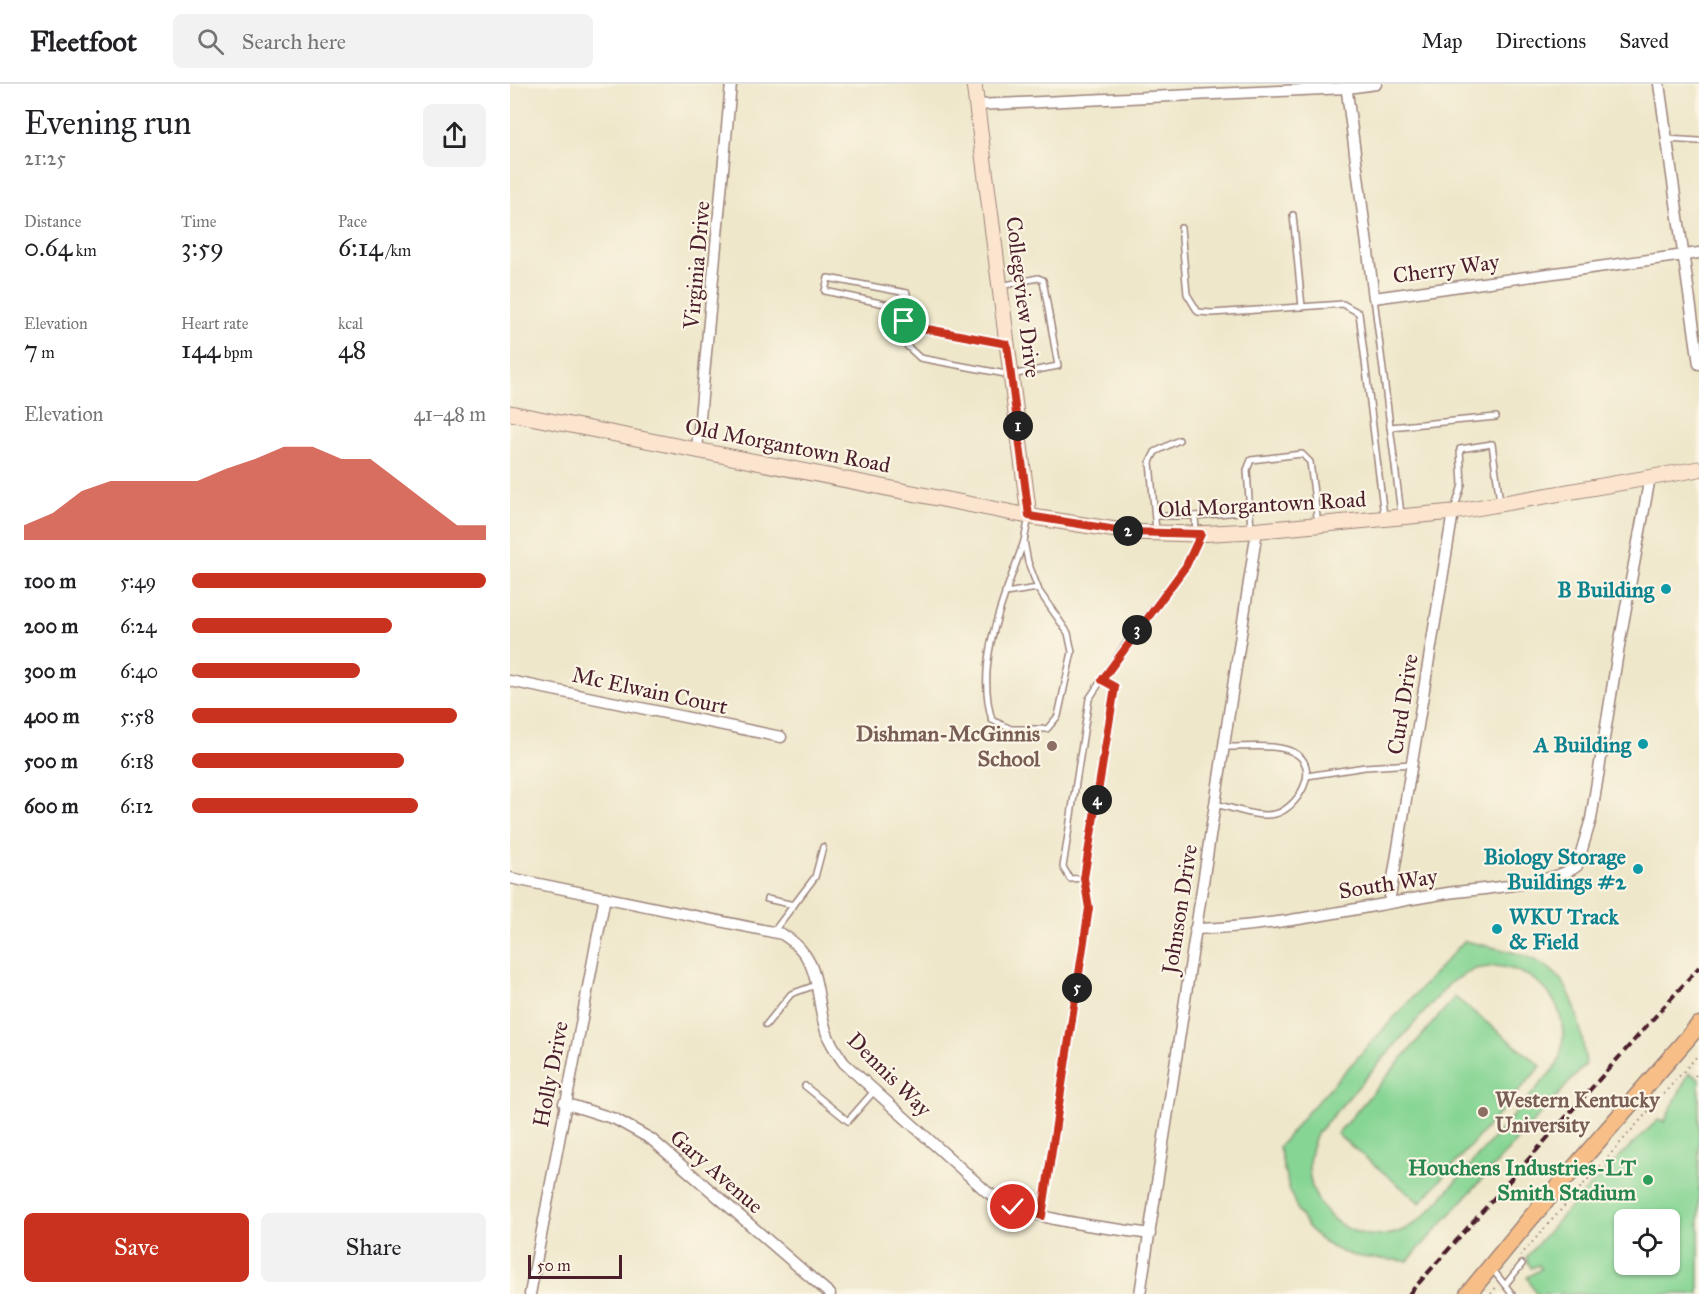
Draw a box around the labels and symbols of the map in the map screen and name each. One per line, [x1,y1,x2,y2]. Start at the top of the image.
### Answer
street label: Virginia Drive [677,200,716,331]
street label: Collegeview Drive [1000,215,1047,379]
street label: Cherry Way [1391,248,1502,289]
pin [878,295,929,346]
pin: 1 [1003,411,1033,441]
street label: Old Morgantown Road [683,412,893,479]
street label: Old Morgantown Road [1157,486,1367,523]
pin: 2 [1113,516,1143,546]
place label: B Building [1557,576,1655,603]
marker: B Building [1659,582,1673,596]
pin: 3 [1122,615,1152,645]
street label: Curd Drive [1381,652,1424,756]
street label: Mc Elwain Court [570,661,730,720]
place label: Dishman-McGinnis School [856,720,1041,772]
place label: A Building [1532,731,1632,758]
marker: A Building [1636,737,1650,751]
marker: Dishman-McGinnis School [1045,739,1059,753]
pin: 4 [1082,785,1112,815]
street label: Johnson Drive [1156,843,1203,978]
place label: Biology Storage Buildings #2 [1483,843,1627,895]
street label: South Way [1337,862,1440,905]
marker: Biology Storage Buildings #2 [1631,862,1645,876]
place label: WKU Track & Field [1509,903,1620,955]
marker: WKU Track & Field [1490,922,1504,936]
pin: 5 [1062,973,1092,1003]
street label: Holly Drive [527,1019,574,1129]
street label: Dennis Way [842,1027,938,1123]
place label: Western Kentucky University [1495,1086,1661,1138]
marker: Western Kentucky University [1476,1105,1490,1119]
street label: Gary Avenue [665,1124,769,1219]
place label: Houchens Industries-LT Smith Stadium [1408,1154,1637,1206]
marker: Houchens Industries-LT Smith Stadium [1641,1173,1655,1187]
pin [987,1181,1038,1232]
scale bar [528,1252,622,1280]

